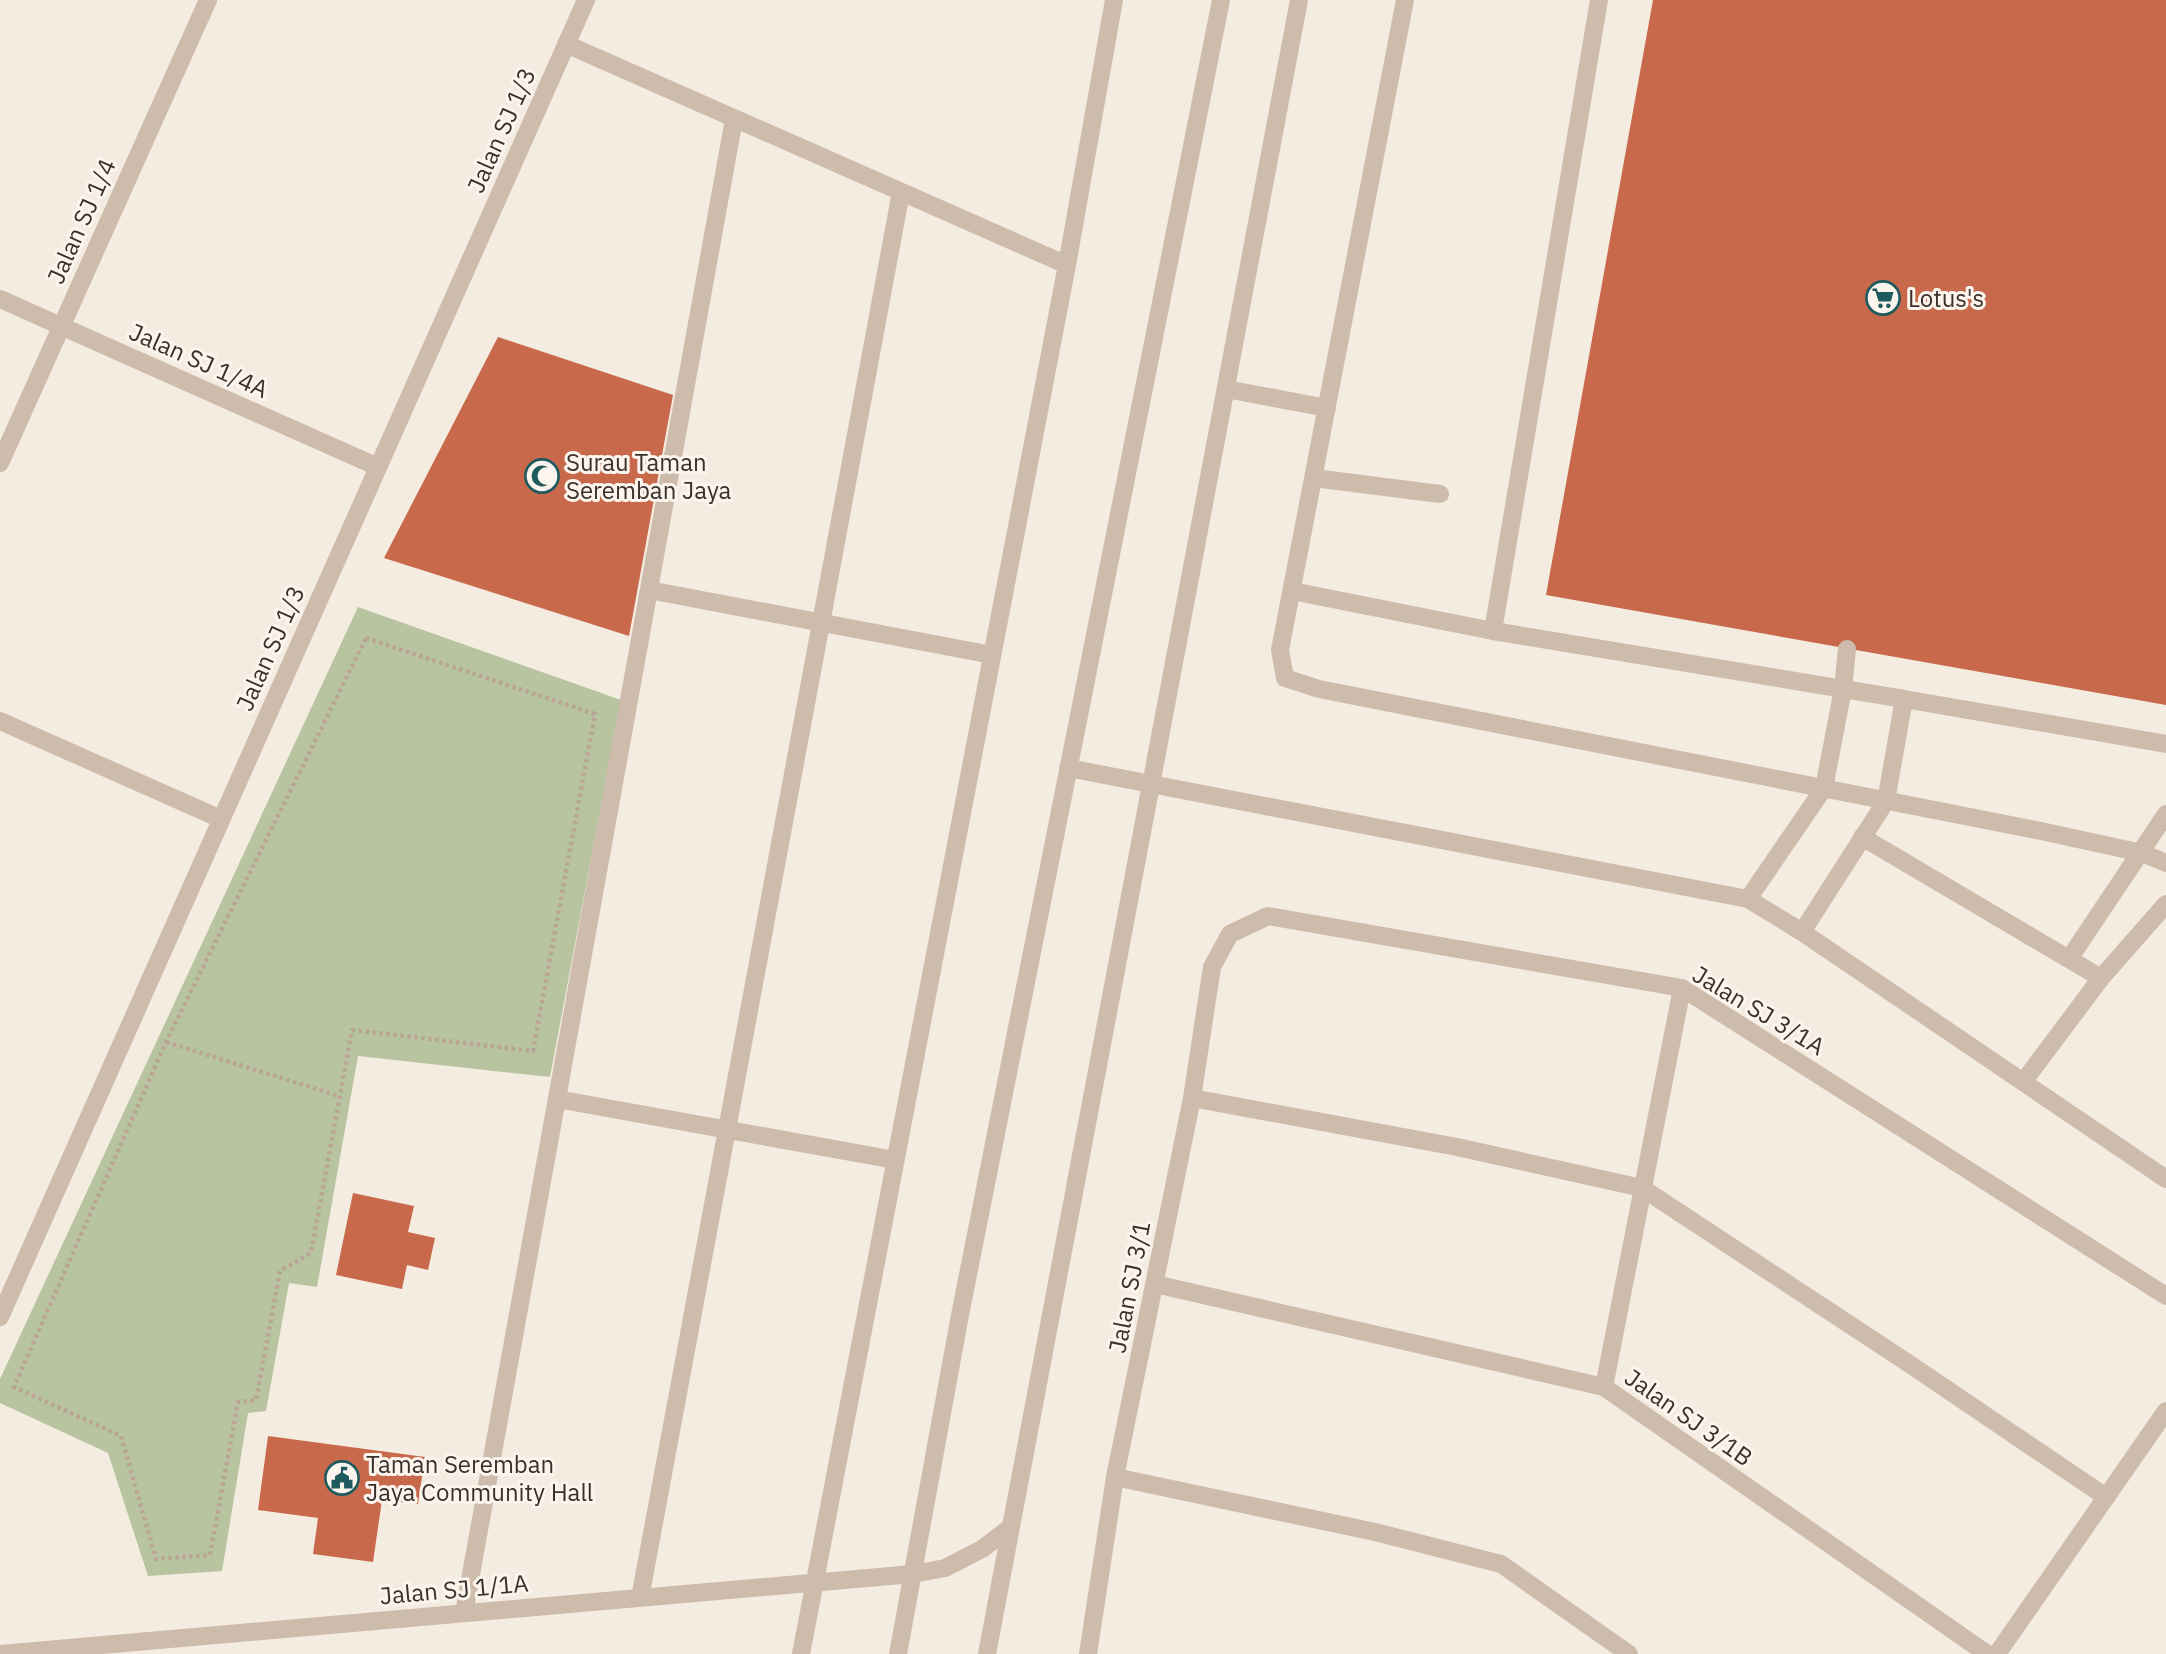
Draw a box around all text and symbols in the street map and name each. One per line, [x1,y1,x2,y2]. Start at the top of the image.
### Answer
street label: Jalan SJ 1/3 [459,62,543,198]
street label: Jalan SJ 1/4 [39,153,123,289]
supermarket icon: Lotus's [1864,279,1902,317]
place label: Lotus's [1908,282,1984,314]
street label: Jalan SJ 1/4A [124,315,274,405]
place label: Surau Taman Seremban Jaya [566,446,732,506]
mosque icon: Surau Taman Seremban Jaya [523,457,561,495]
street label: Jalan SJ 1/3 [228,580,312,716]
street label: Jalan SJ 3/1A [1687,958,1831,1062]
street label: Jalan SJ 3/1 [1101,1218,1157,1356]
street label: Jalan SJ 3/1B [1619,1361,1759,1473]
place label: Taman Seremban Jaya Community Hall [366,1448,593,1508]
public building icon: Taman Seremban Jaya Community Hall [323,1459,361,1497]
street label: Jalan SJ 1/1A [378,1567,530,1611]

